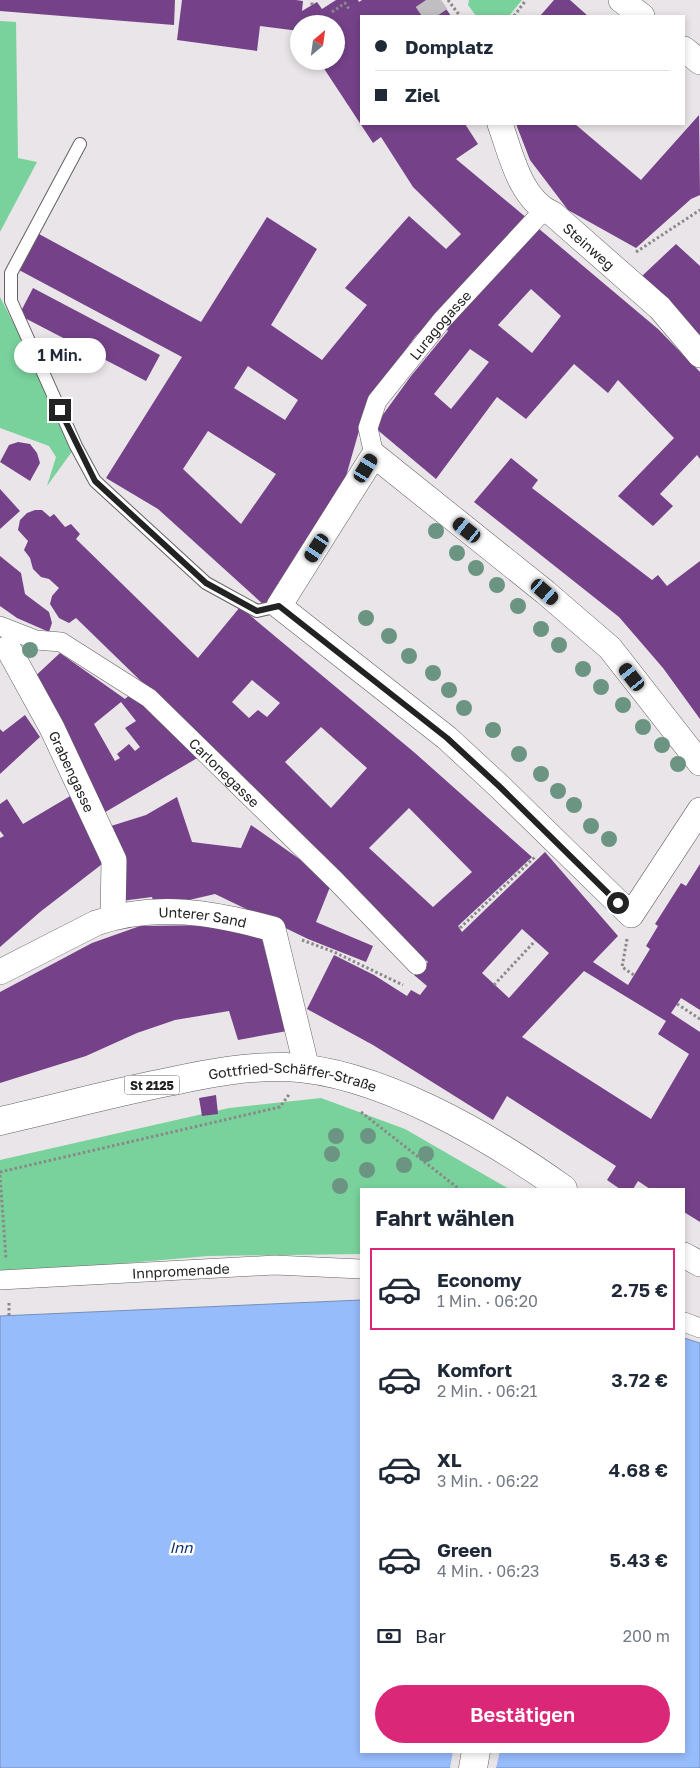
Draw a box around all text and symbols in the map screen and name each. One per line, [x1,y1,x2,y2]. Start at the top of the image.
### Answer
north arrow [290,15,345,70]
map controls [290,15,345,70]
text: Domplatz [405,35,493,58]
text: Ziel [405,83,440,106]
street label: Steinweg [560,219,618,273]
street label: Luragogasse [405,286,474,363]
callout: 1 Min. [14,338,106,372]
text: 1 Min. [37,345,83,365]
route end [49,399,71,421]
car [351,451,380,485]
car [450,515,483,545]
car [302,531,331,565]
car [528,576,561,608]
car [616,661,647,693]
street label: Grabengasse [46,728,99,815]
street label: Carlonegasse [186,734,264,810]
route start [607,892,629,914]
street label: Unterer Sand [158,903,248,930]
street label: Gottfried-Schäffer-Straße [207,1058,379,1095]
road number: St 2125 [124,1076,180,1094]
text: Fahrt wählen [375,1204,514,1231]
street label: Innpromenade [131,1259,230,1281]
icon: car [377,1267,422,1312]
text: Economy [437,1268,522,1291]
text: 2.75 € [611,1278,668,1301]
text: 1 Min. · 06:20 [437,1291,538,1311]
icon: car [377,1357,422,1402]
text: Komfort [437,1358,512,1381]
text: 3.72 € [611,1368,668,1391]
text: 2 Min. · 06:21 [437,1381,537,1401]
icon: car [377,1447,422,1492]
text: XL [437,1448,462,1471]
text: 4.68 € [609,1458,668,1481]
text: 3 Min. · 06:22 [437,1471,539,1491]
icon: car [377,1537,422,1582]
water label: Inn [169,1538,193,1556]
text: Green [437,1538,492,1561]
text: 5.43 € [609,1548,668,1571]
text: 4 Min. · 06:23 [437,1561,539,1581]
icon: cash [375,1622,403,1650]
text: Bar [415,1624,446,1647]
text: 200 m [623,1626,670,1646]
button: Bestätigen [375,1685,670,1743]

